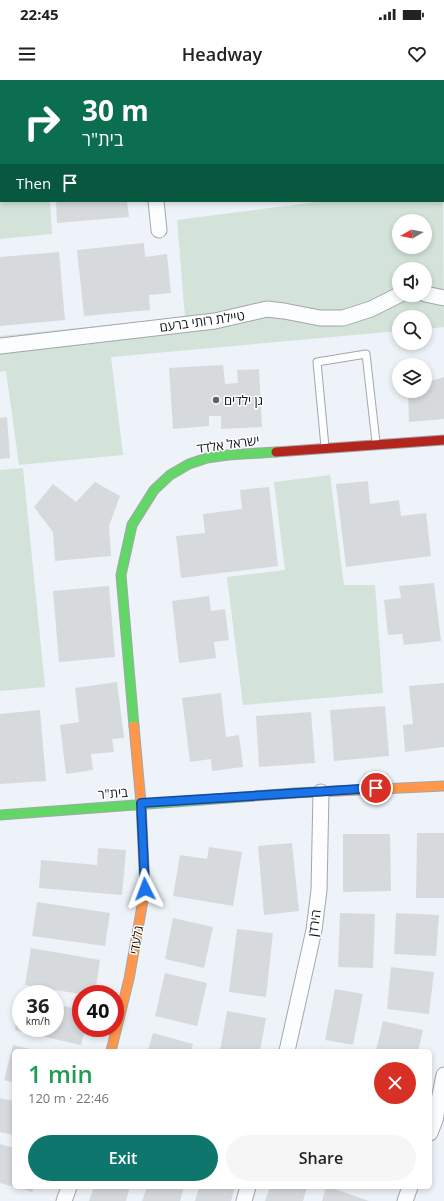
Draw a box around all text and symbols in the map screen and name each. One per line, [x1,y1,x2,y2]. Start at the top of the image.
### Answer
text: 22:45 [20,4,59,24]
text: Headway [182,42,262,66]
icon: menu [16,43,38,65]
icon: heart [406,43,428,65]
text: 30 m [82,91,149,129]
icon: right [16,96,68,148]
text: בית"ר [82,127,123,151]
icon: arrive [59,172,81,194]
text: Then [16,173,51,193]
north arrow [392,214,432,254]
map controls [392,214,432,398]
button: sound [392,262,432,302]
street label: טיילת רותי ברעם [158,306,246,336]
button: search [392,310,432,350]
button: layers [392,358,432,398]
place label: גן ילדים [224,391,263,409]
marker: גן ילדים [211,395,221,405]
street label: ישראל אלדד [195,431,261,457]
pin [359,771,393,805]
icon: arrive [365,777,387,799]
street label: בית"ר [97,783,129,803]
position arrow [124,868,166,910]
street label: הירדן [303,908,325,938]
street label: גלעדי [125,924,147,956]
speed limit sign: 40 [72,985,124,1037]
text: 36 [27,992,49,1019]
text: km/h [26,1014,50,1028]
text: 1 min [28,1057,93,1090]
button: close [374,1062,416,1104]
text: 120 m · 22:46 [28,1089,109,1107]
button: Exit [28,1135,218,1181]
button: Share [226,1135,416,1181]

